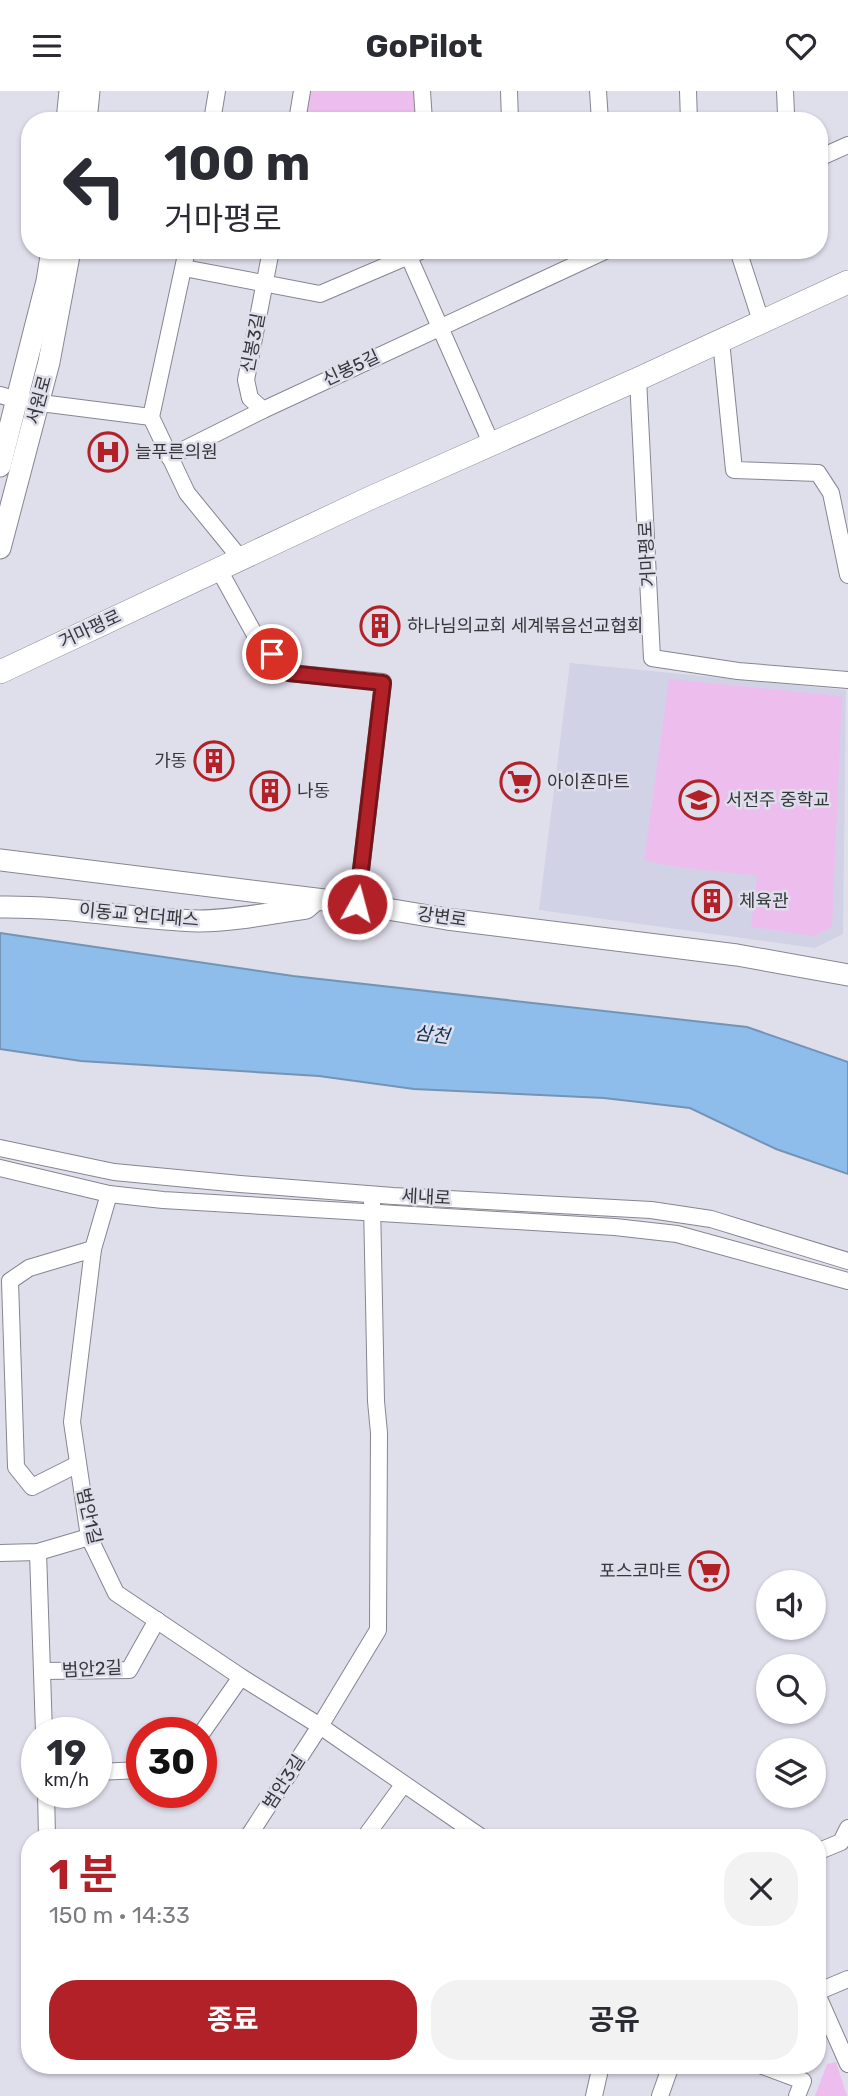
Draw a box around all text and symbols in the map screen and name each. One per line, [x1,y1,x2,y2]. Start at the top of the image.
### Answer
icon: menu [28,27,66,65]
text: GoPilot [366,27,482,65]
icon: heart [782,27,820,65]
text: 100 m [164,134,310,192]
icon: left [49,140,140,231]
text: 거마평로 [164,200,282,238]
street label: 신봉3길 [236,311,270,375]
street label: 신봉5길 [319,345,383,391]
street label: 서원로 [22,373,56,427]
hospital icon: 늘푸른의원 [87,431,129,473]
place label: 늘푸른의원 [135,441,218,463]
street label: 거마평로 [634,520,660,588]
street label: 거마평로 [55,605,125,653]
building icon: 하나님의교회 세계볶음선교협회 [359,605,401,647]
place label: 하나님의교회 세계볶음선교협회 [407,615,643,637]
pin [242,624,302,684]
icon: arrive [253,635,291,673]
building icon: 가동 [193,740,235,782]
place label: 가동 [154,750,187,772]
supermarket icon: 아이죤마트 [499,761,541,803]
building icon: 나동 [249,770,291,812]
place label: 아이죤마트 [547,771,630,793]
school or university icon: 서전주 중학교 [678,779,720,821]
place label: 나동 [297,780,330,802]
place label: 서전주 중학교 [726,789,830,811]
position arrow [320,867,394,941]
building icon: 체육관 [691,880,733,922]
place label: 체육관 [739,890,789,912]
street label: 이동교 언더패스 [78,899,200,931]
street label: 강변로 [416,903,468,931]
water label: 삼천 [413,1021,452,1048]
street label: 세내로 [401,1185,451,1209]
street label: 범안1길 [72,1486,106,1546]
supermarket icon: 포스코마트 [688,1550,730,1592]
place label: 포스코마트 [599,1560,682,1582]
map controls [756,1570,826,1808]
button: sound [756,1570,826,1640]
button: search [756,1654,826,1724]
street label: 범안2길 [61,1656,123,1682]
speed limit sign: 30 [126,1717,217,1808]
text: 19 [47,1732,86,1774]
button: layers [756,1738,826,1808]
street label: 범안3길 [258,1751,310,1813]
text: km/h [44,1769,89,1791]
text: 1 분 [49,1850,117,1900]
button: close [724,1852,798,1926]
text: 150 m · 14:33 [49,1901,190,1929]
button: 종료 [49,1980,417,2060]
button: 공유 [431,1980,798,2060]

